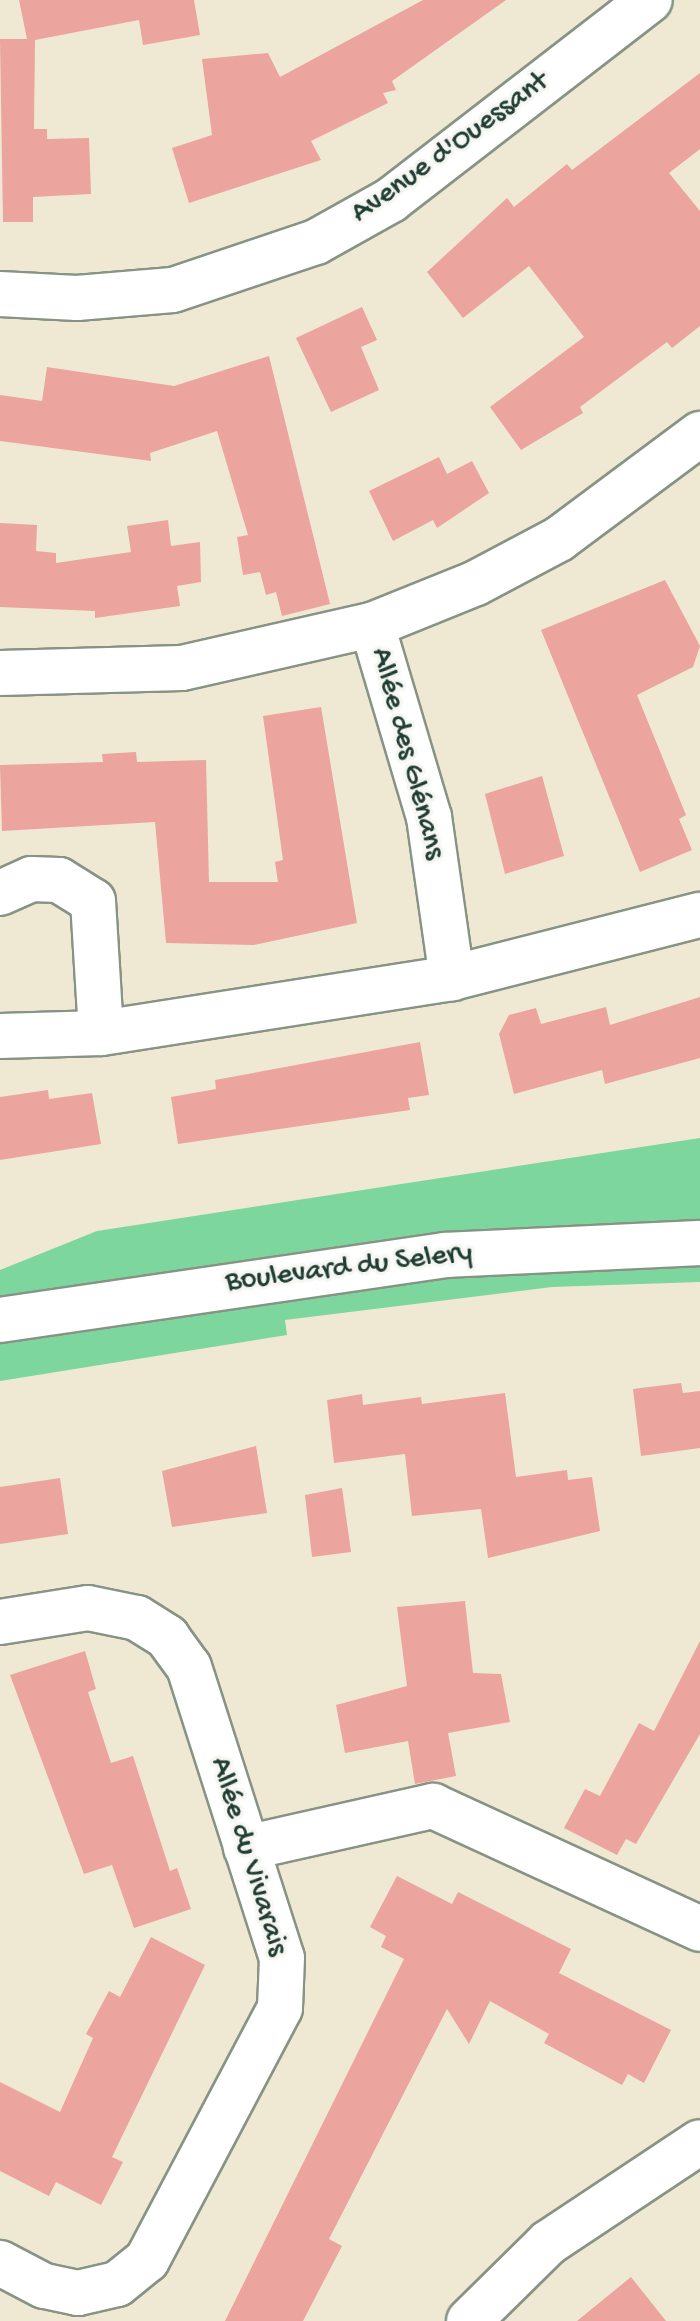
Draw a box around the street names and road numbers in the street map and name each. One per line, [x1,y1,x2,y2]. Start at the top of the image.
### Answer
street label: Avenue d'Ouessant [345,65,557,233]
street label: Allée des Glénans [360,644,452,864]
street label: Boulevard du Selery [224,1236,474,1302]
street label: Allée du Vivarais [200,1753,294,1961]

